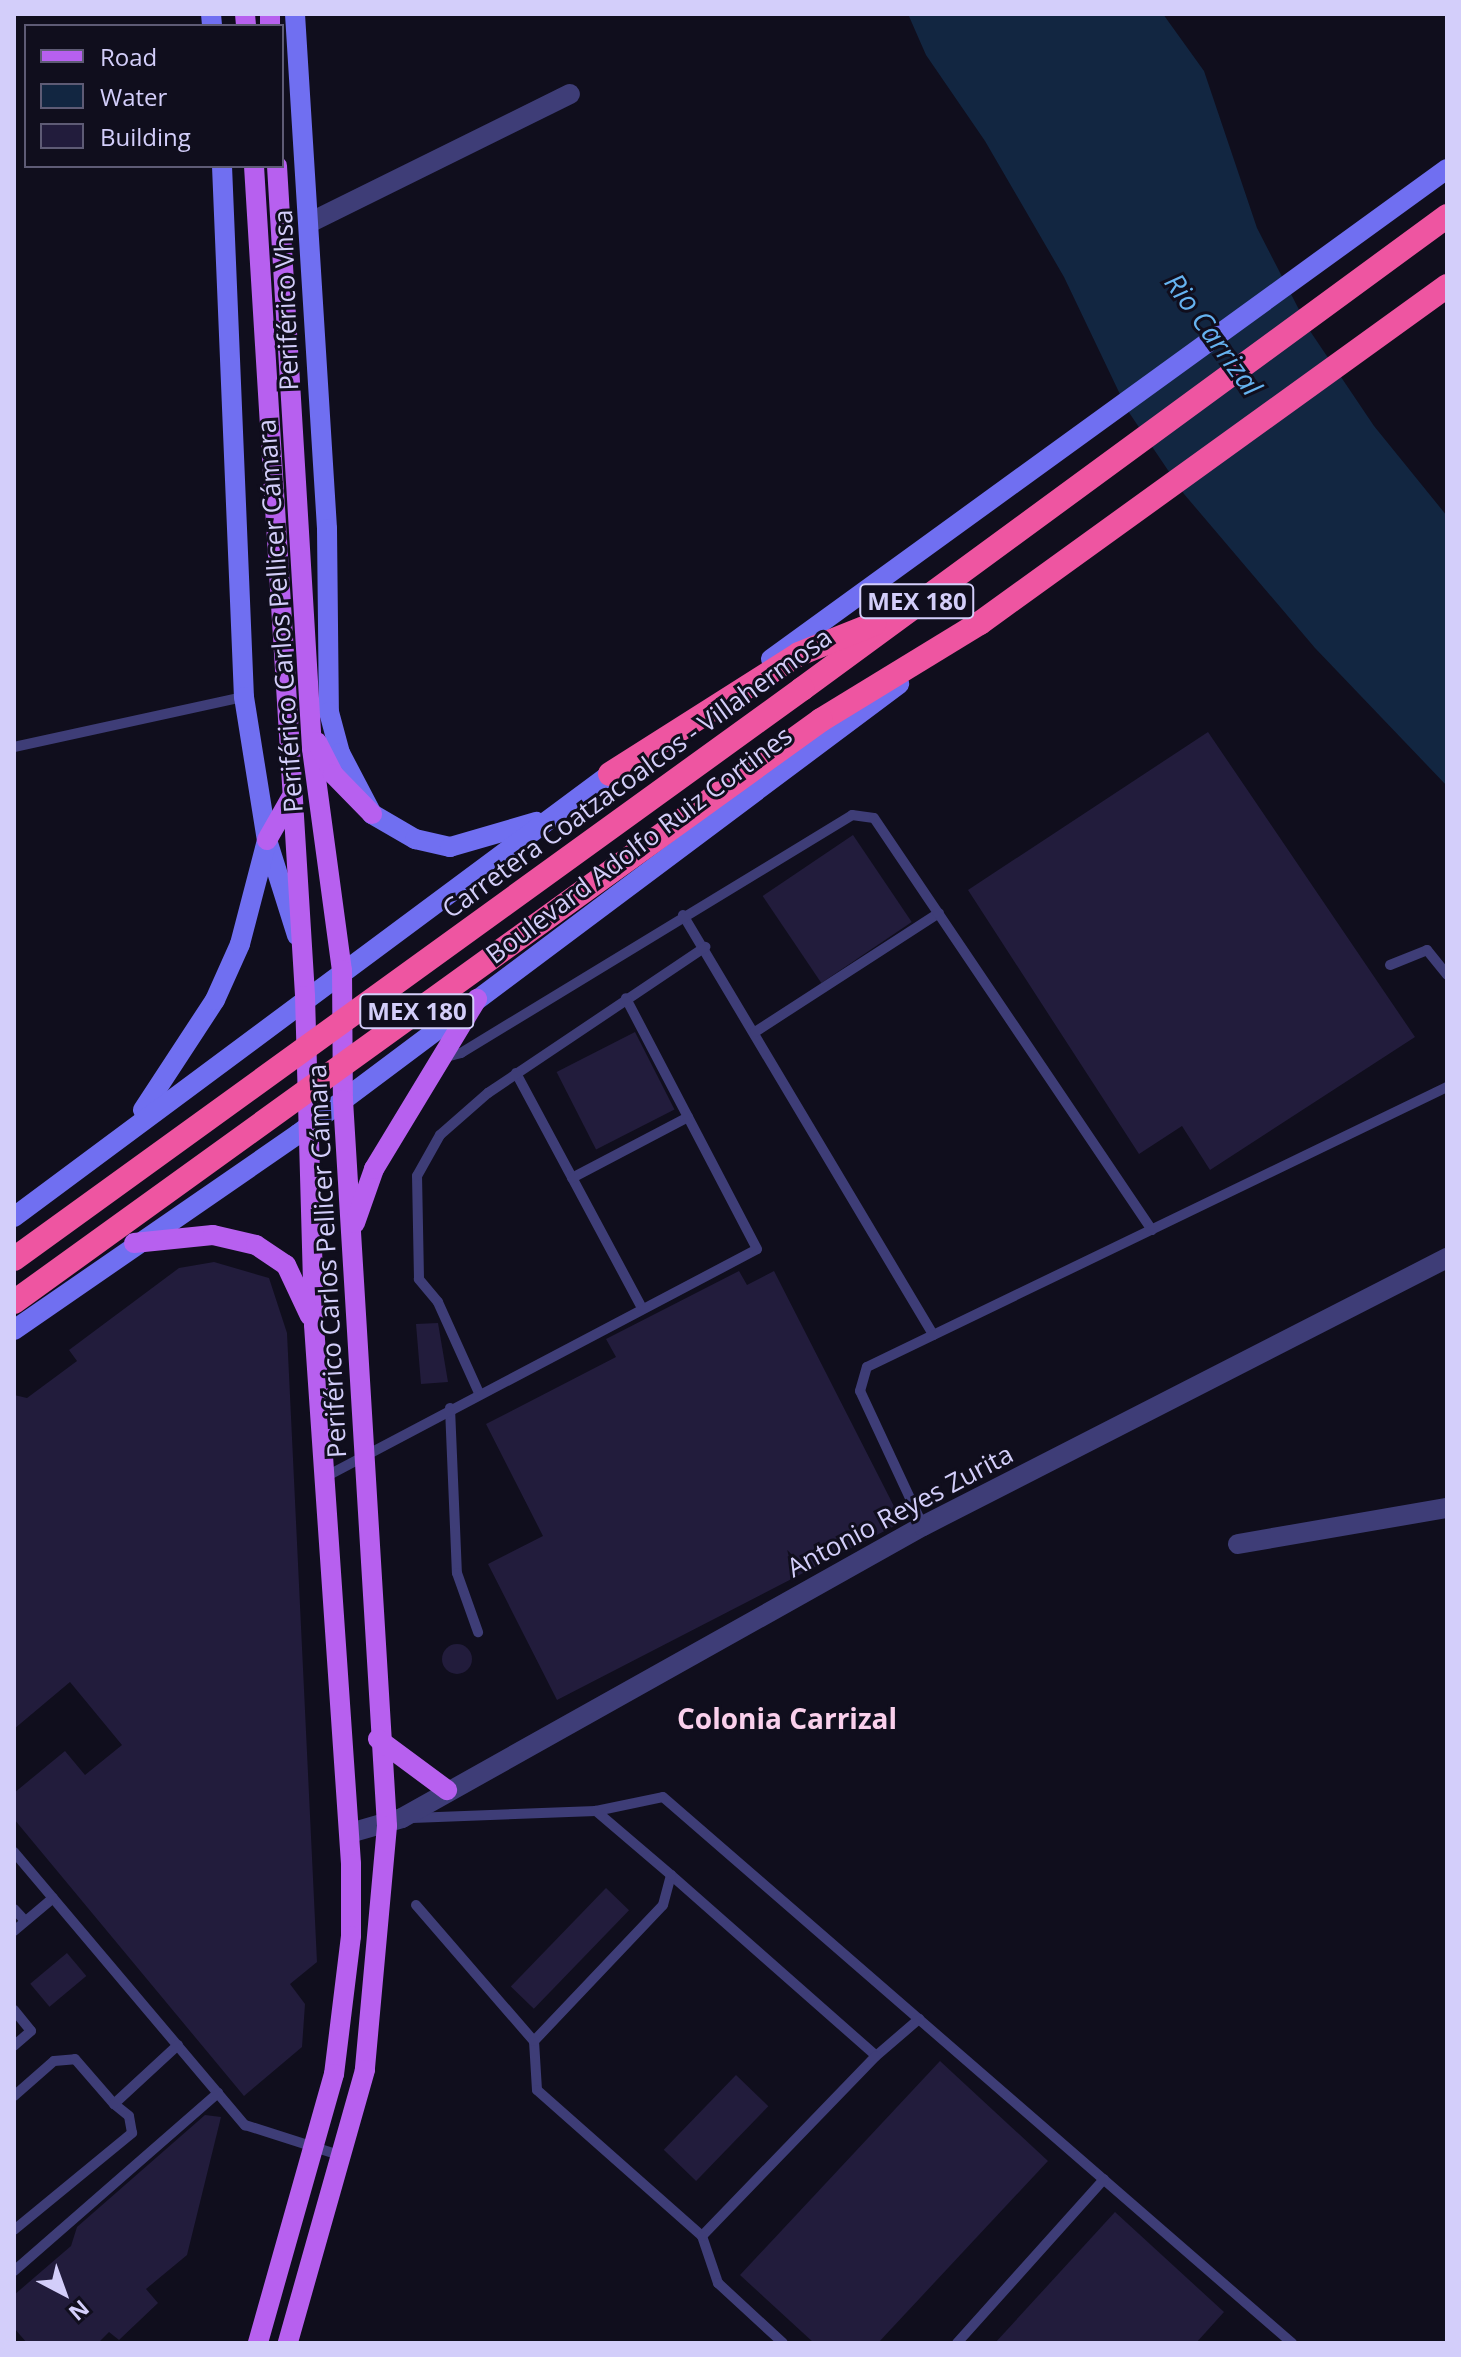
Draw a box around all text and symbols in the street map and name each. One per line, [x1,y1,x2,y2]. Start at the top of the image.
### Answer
legend [24,24,284,168]
text: Road [100,40,157,73]
text: Water [100,80,167,113]
text: Building [100,120,191,153]
street label: Periférico Vhsa [267,209,305,391]
water label: Rio Carrizal [1158,266,1270,402]
street label: Periférico Carlos Pellicer Cámara [251,418,309,814]
road number: MEX 180 [859,581,975,621]
street label: Carretera Coatzacoalcos - Villahermosa [436,621,838,925]
street label: Boulevard Adolfo Ruiz Cortines [480,720,798,970]
road number: MEX 180 [359,991,475,1031]
street label: Periférico Carlos Pellicer Cámara [301,1063,353,1459]
street label: Antonio Reyes Zurita [782,1438,1018,1584]
district label: Colonia Carrizal [677,1701,897,1735]
north arrow [24,2253,104,2333]
text: N [63,2294,96,2328]

